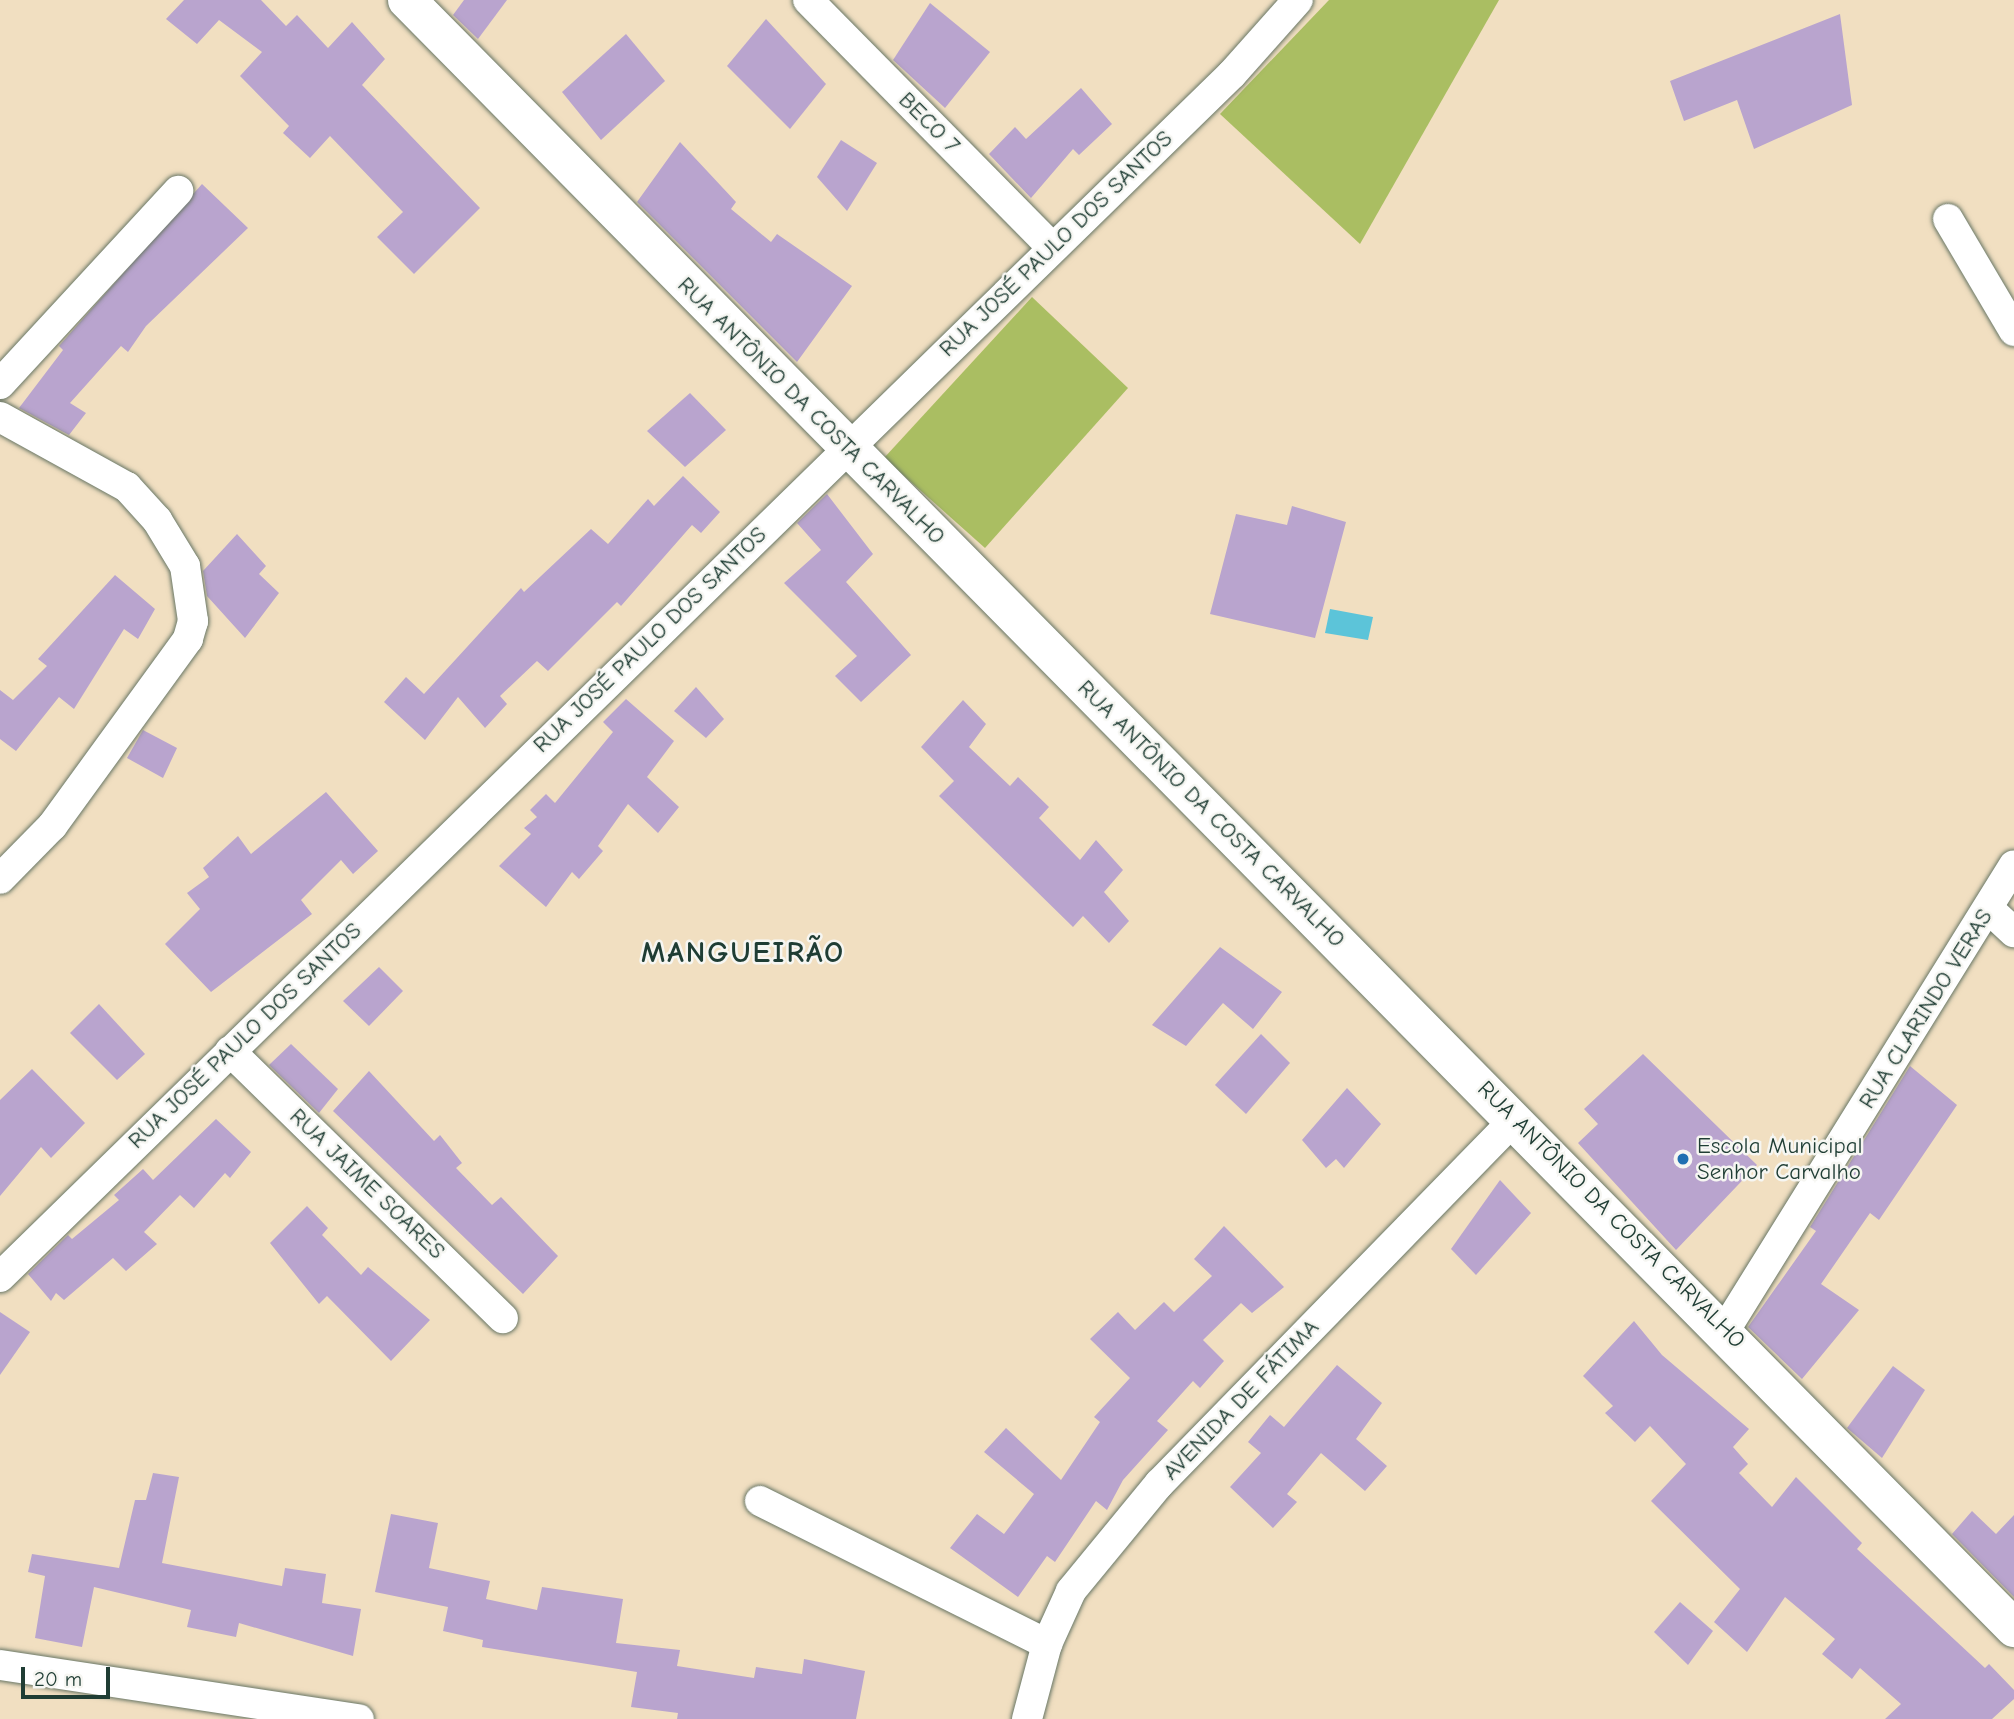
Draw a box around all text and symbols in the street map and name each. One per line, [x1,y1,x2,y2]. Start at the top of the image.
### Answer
street label: BECO 7 [893,87,965,159]
street label: RUA JOSÉ PAULO DOS SANTOS [934,125,1178,363]
street label: RUA ANTÔNIO DA COSTA CARVALHO [672,272,950,550]
street label: RUA JOSÉ PAULO DOS SANTOS [528,521,772,759]
street label: RUA ANTÔNIO DA COSTA CARVALHO [1072,675,1350,953]
street label: RUA CLARINDO VERAS [1853,904,1999,1114]
street label: RUA JOSÉ PAULO DOS SANTOS [123,917,367,1155]
district label: MANGUEIRÃO [642,935,844,971]
street label: RUA ANTÔNIO DA COSTA CARVALHO [1472,1076,1750,1354]
street label: RUA JAIME SOARES [284,1103,450,1265]
place label: Escola Municipal Senhor Carvalho [1697,1132,1863,1186]
marker: Escola Municipal Senhor Carvalho [1675,1151,1691,1167]
street label: AVENIDA DE FÁTIMA [1157,1314,1325,1486]
scale bar [24,1652,114,1696]
text: 20 m [34,1667,82,1691]

